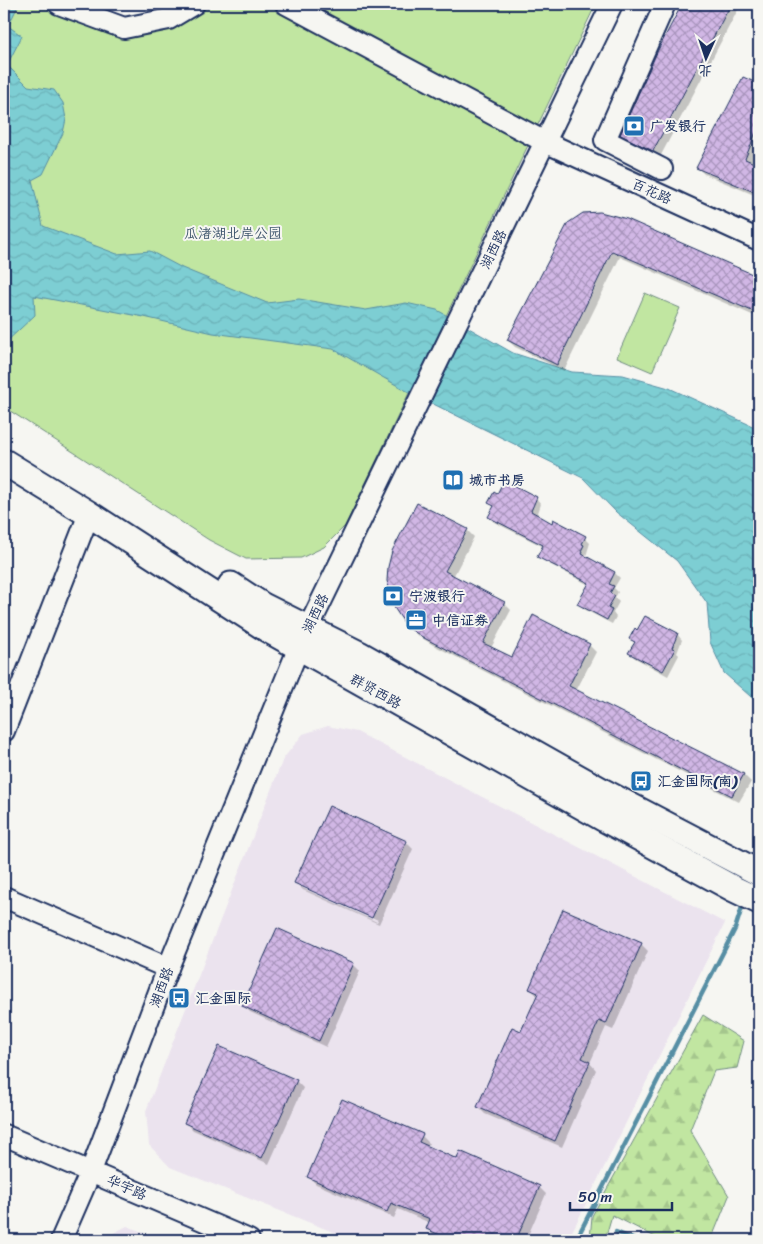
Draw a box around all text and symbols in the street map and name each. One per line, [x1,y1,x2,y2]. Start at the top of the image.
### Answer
north arrow [680,32,730,82]
text: 北 [698,58,713,83]
bank icon: 广发银行 [622,114,646,138]
place label: 广发银行 [650,114,706,139]
street label: 百花路 [628,171,676,211]
park label: 瓜渚湖北岸公园 [184,221,282,246]
street label: 湖西路 [473,225,514,274]
library icon: 城市书房 [441,468,465,492]
place label: 城市书房 [469,468,525,493]
bank icon: 宁波银行 [381,584,405,608]
place label: 宁波银行 [409,584,465,609]
street label: 湖西路 [295,589,336,638]
office icon: 中信证券 [404,608,428,632]
place label: 中信证券 [432,608,488,633]
street label: 群贤西路 [345,667,406,716]
bus stop icon: 汇金国际(南) [629,769,653,793]
place label: 汇金国际(南) [657,769,738,794]
street label: 湖西路 [142,963,181,1011]
bus stop icon: 汇金国际 [167,986,191,1010]
place label: 汇金国际 [195,986,251,1011]
street label: 华宇路 [103,1167,151,1207]
scale bar [570,1179,673,1211]
text: 50 m [578,1184,613,1210]

